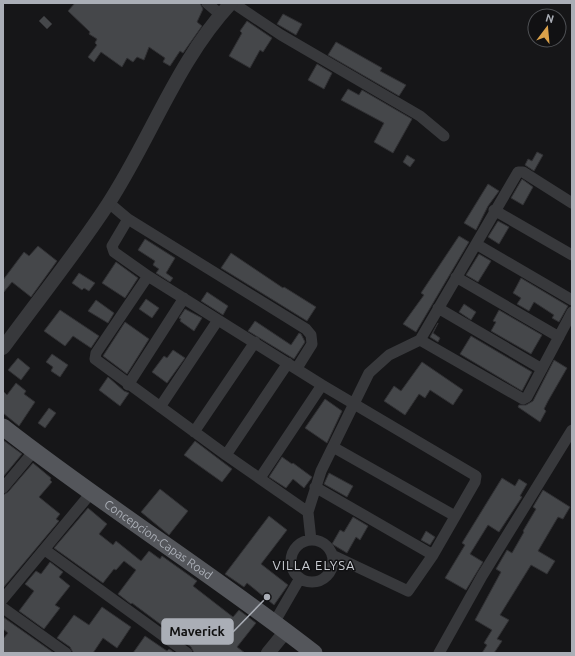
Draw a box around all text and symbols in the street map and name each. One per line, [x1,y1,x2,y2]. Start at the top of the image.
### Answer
north arrow [527,8,567,48]
text: N [544,11,555,25]
street label: Concepcion-Capas Road [102,497,215,582]
district label: VILLA ELYSA [273,558,355,572]
callout: Maverick [162,619,233,644]
text: Maverick [169,624,225,638]

